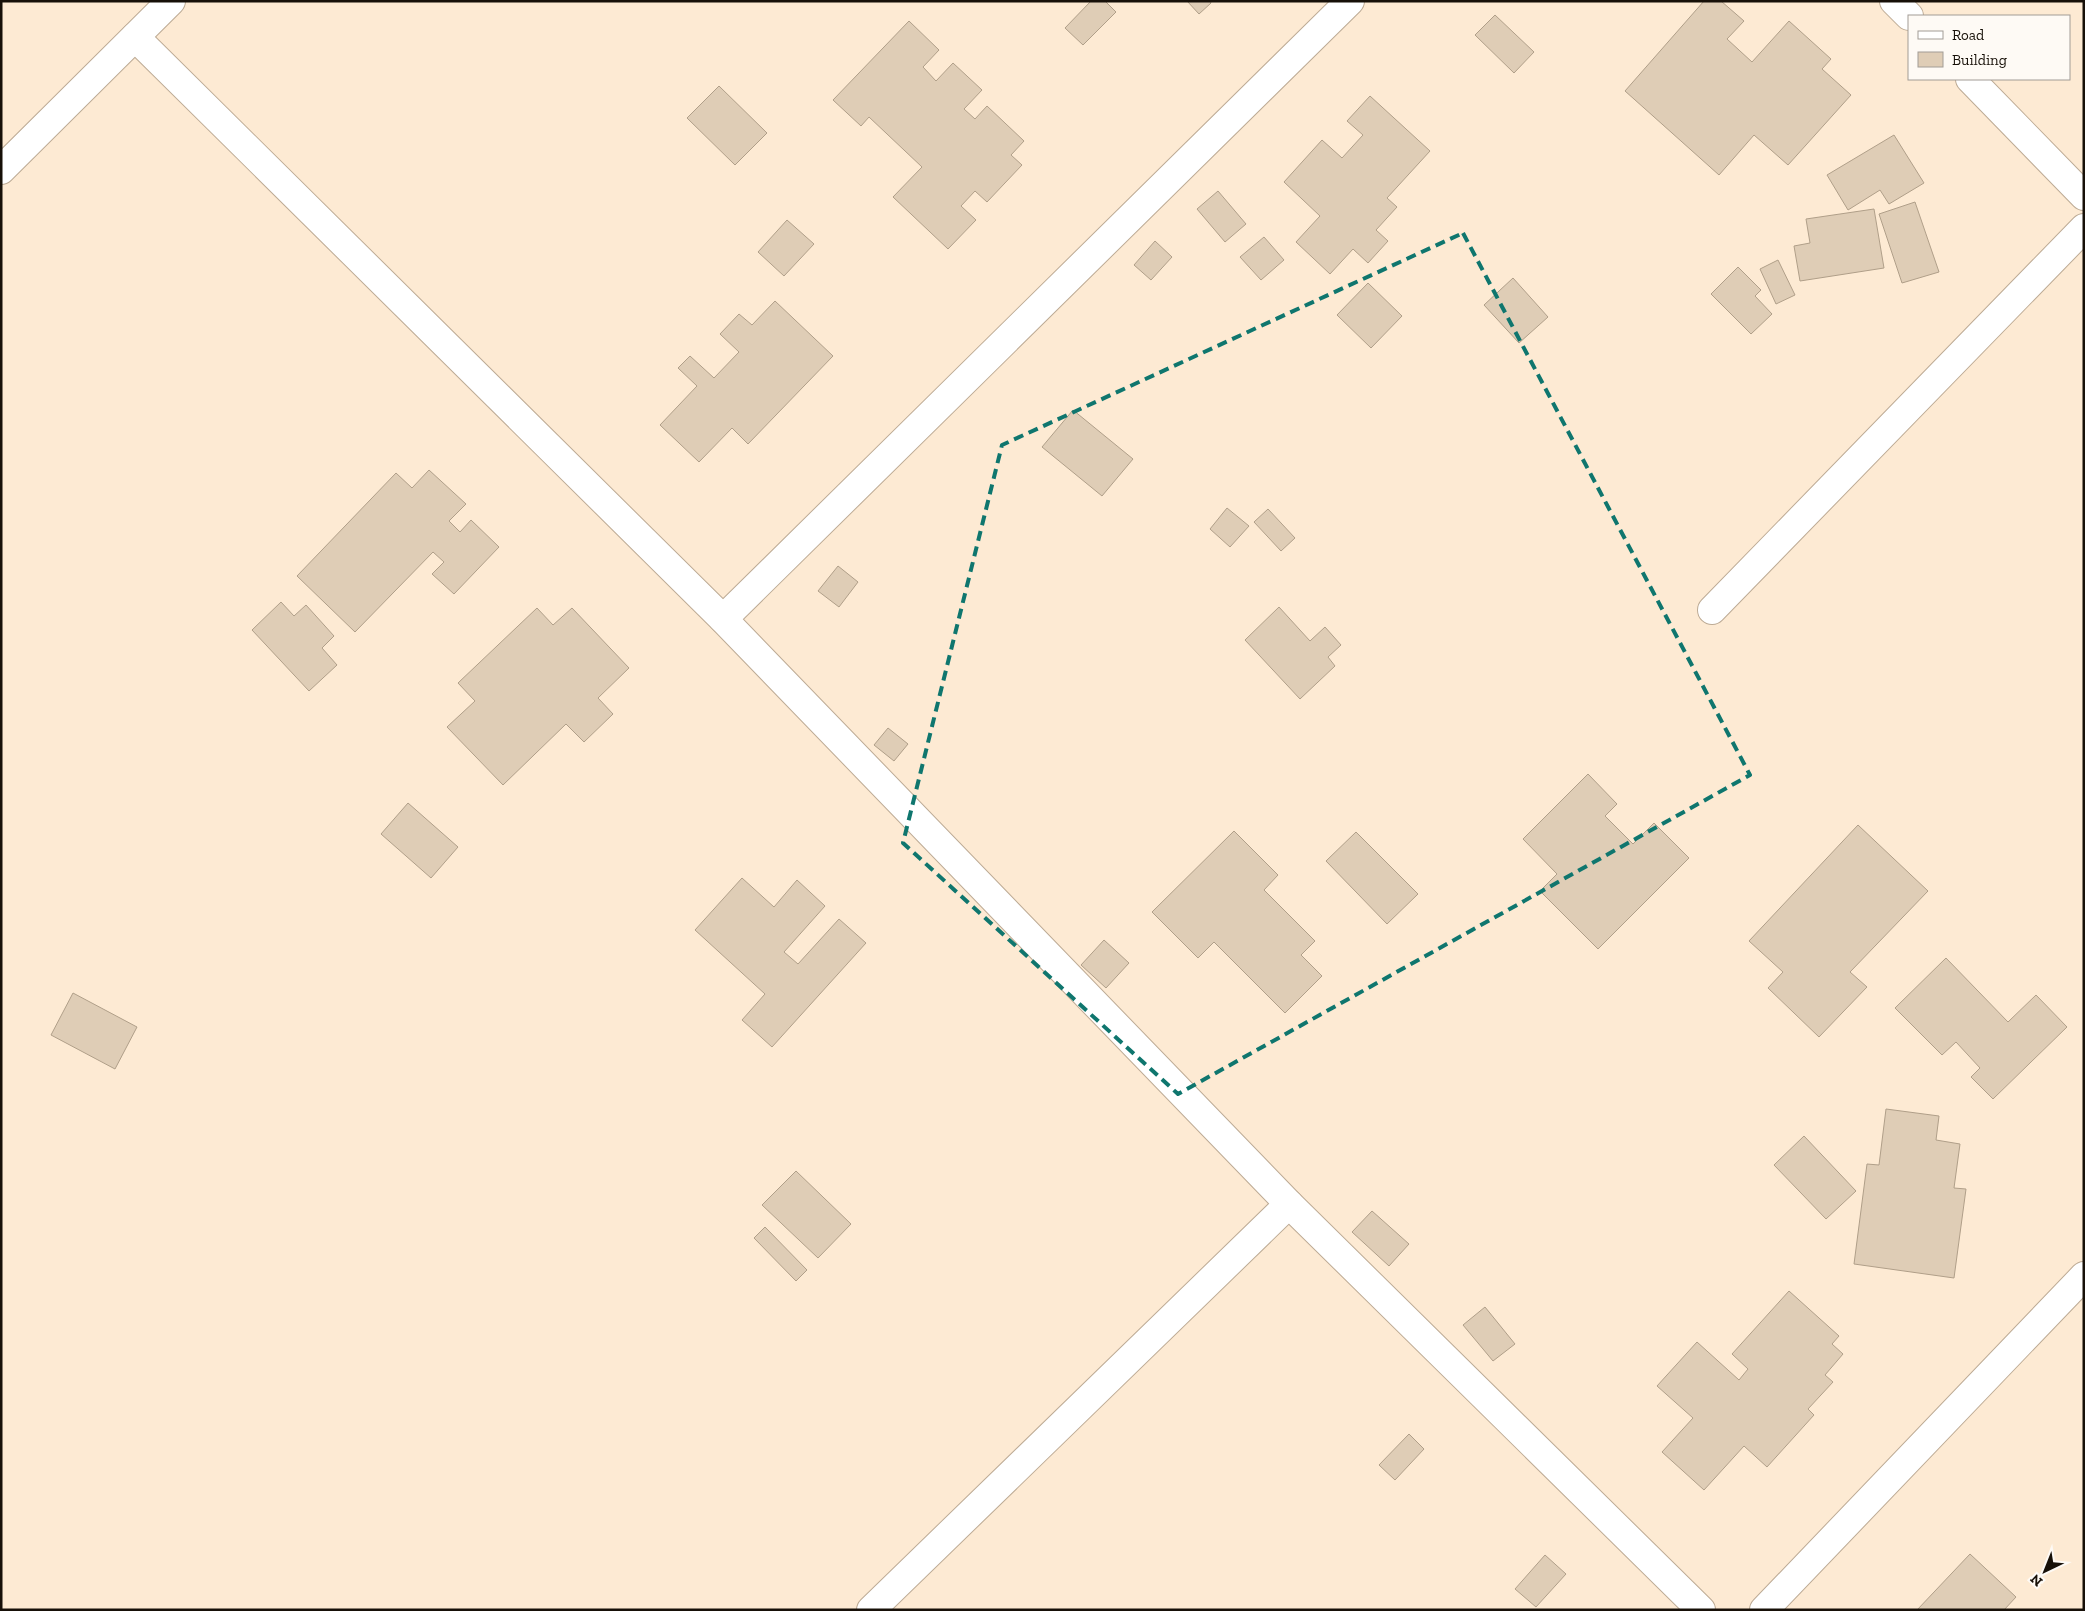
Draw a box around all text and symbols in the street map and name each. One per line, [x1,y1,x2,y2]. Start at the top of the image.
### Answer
legend [1908,15,2070,80]
text: Road [1952,26,1985,44]
text: Building [1952,51,2007,69]
north arrow [2020,1546,2070,1596]
text: N [2027,1570,2046,1590]

